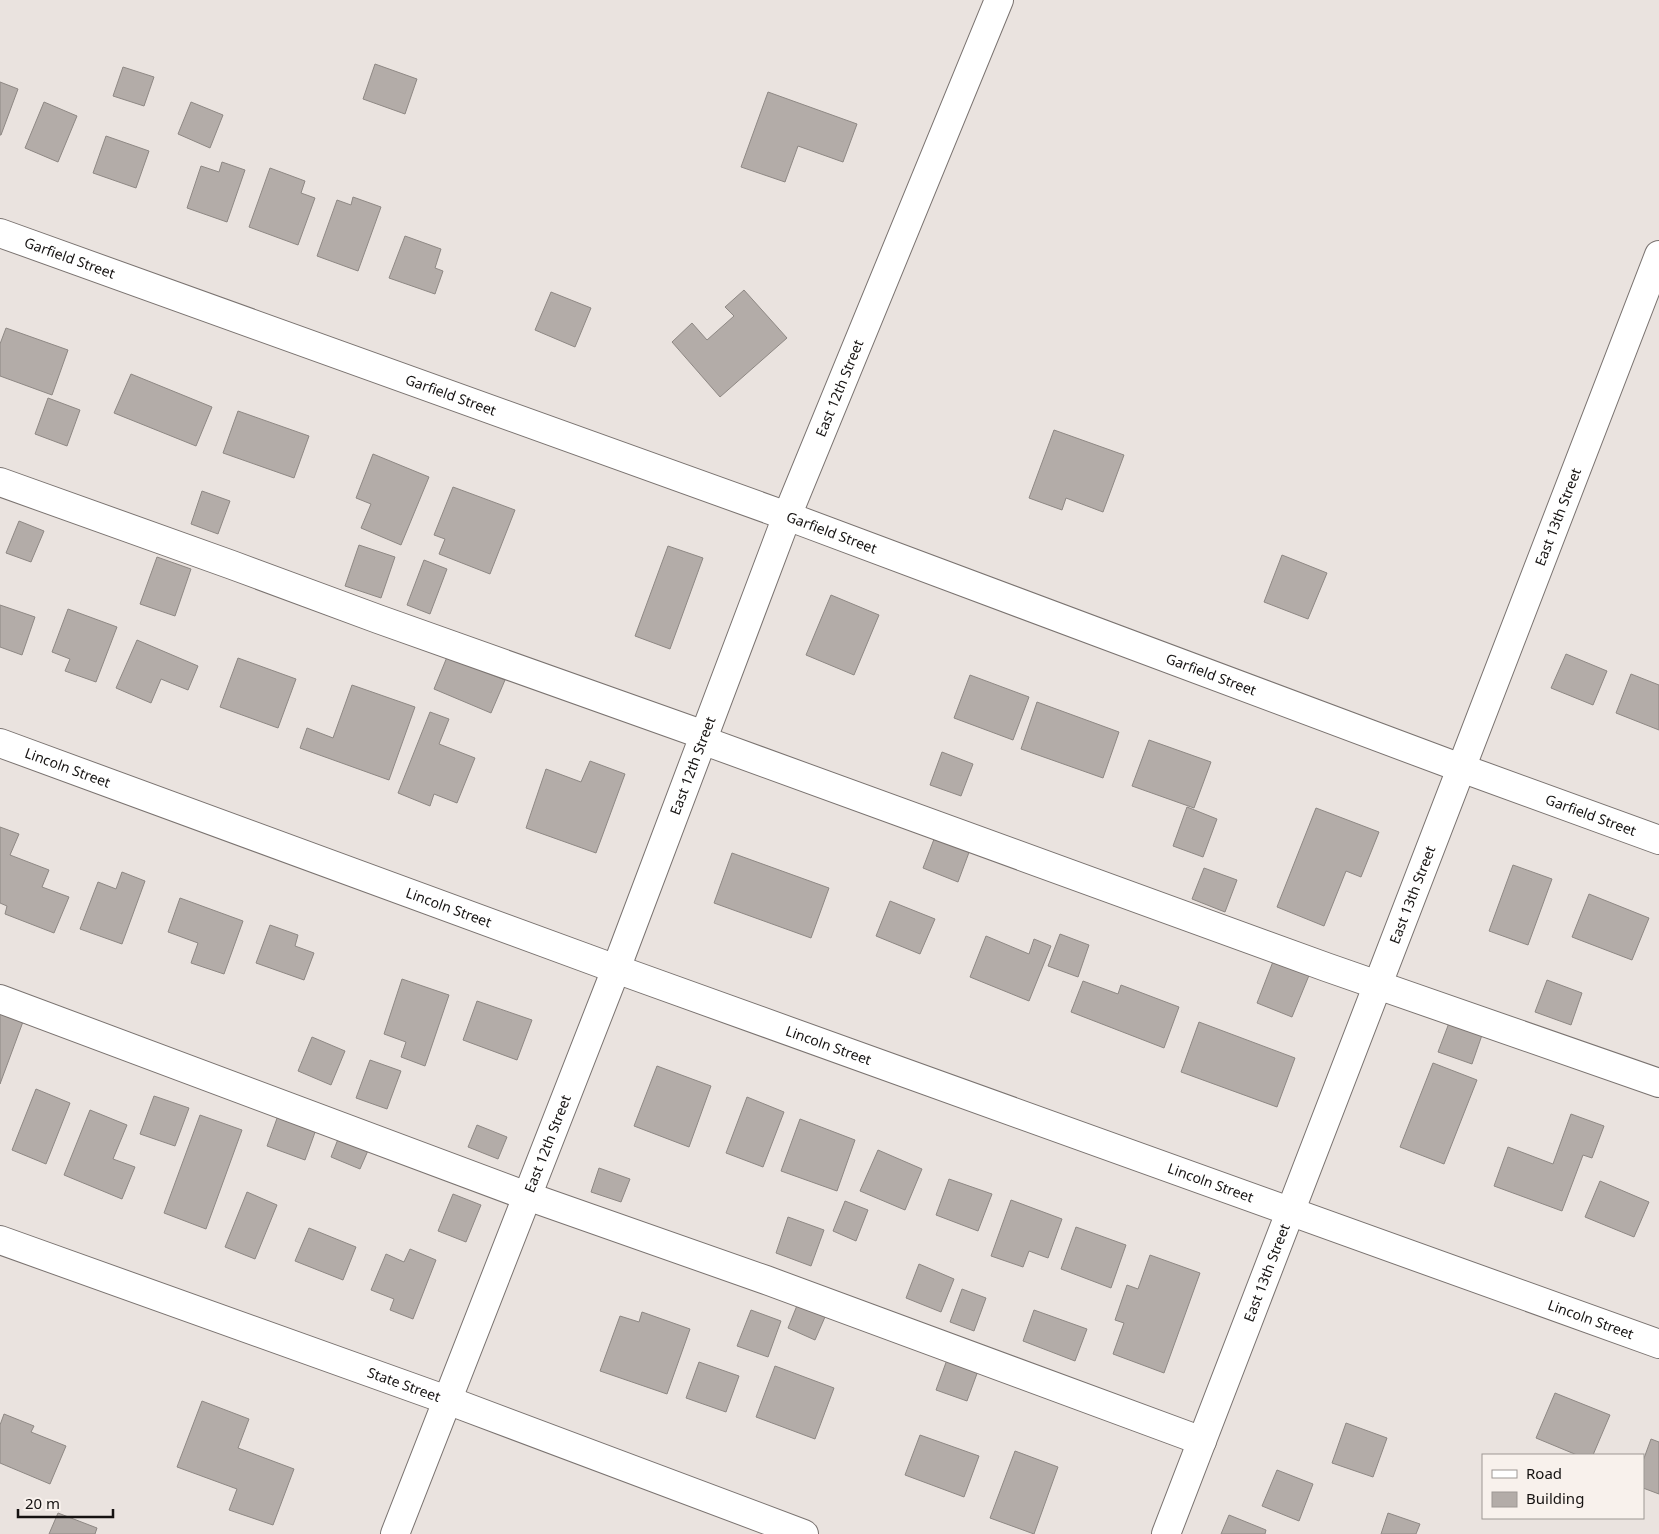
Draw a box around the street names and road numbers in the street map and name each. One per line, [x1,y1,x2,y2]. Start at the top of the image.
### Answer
street label: Garfield Street [22,233,118,283]
street label: East 12th Street [811,337,867,440]
street label: Garfield Street [403,370,499,420]
street label: East 13th Street [1530,465,1585,569]
street label: Garfield Street [784,507,880,558]
street label: Garfield Street [1163,648,1259,700]
street label: East 12th Street [665,714,719,817]
street label: Lincoln Street [22,743,113,792]
street label: Garfield Street [1543,790,1639,840]
street label: East 13th Street [1384,843,1439,946]
street label: Lincoln Street [403,883,494,932]
street label: Lincoln Street [783,1021,874,1069]
street label: East 12th Street [519,1092,575,1195]
street label: Lincoln Street [1165,1158,1256,1206]
street label: East 13th Street [1239,1221,1294,1324]
street label: Lincoln Street [1545,1295,1636,1343]
street label: State Street [365,1362,443,1406]

